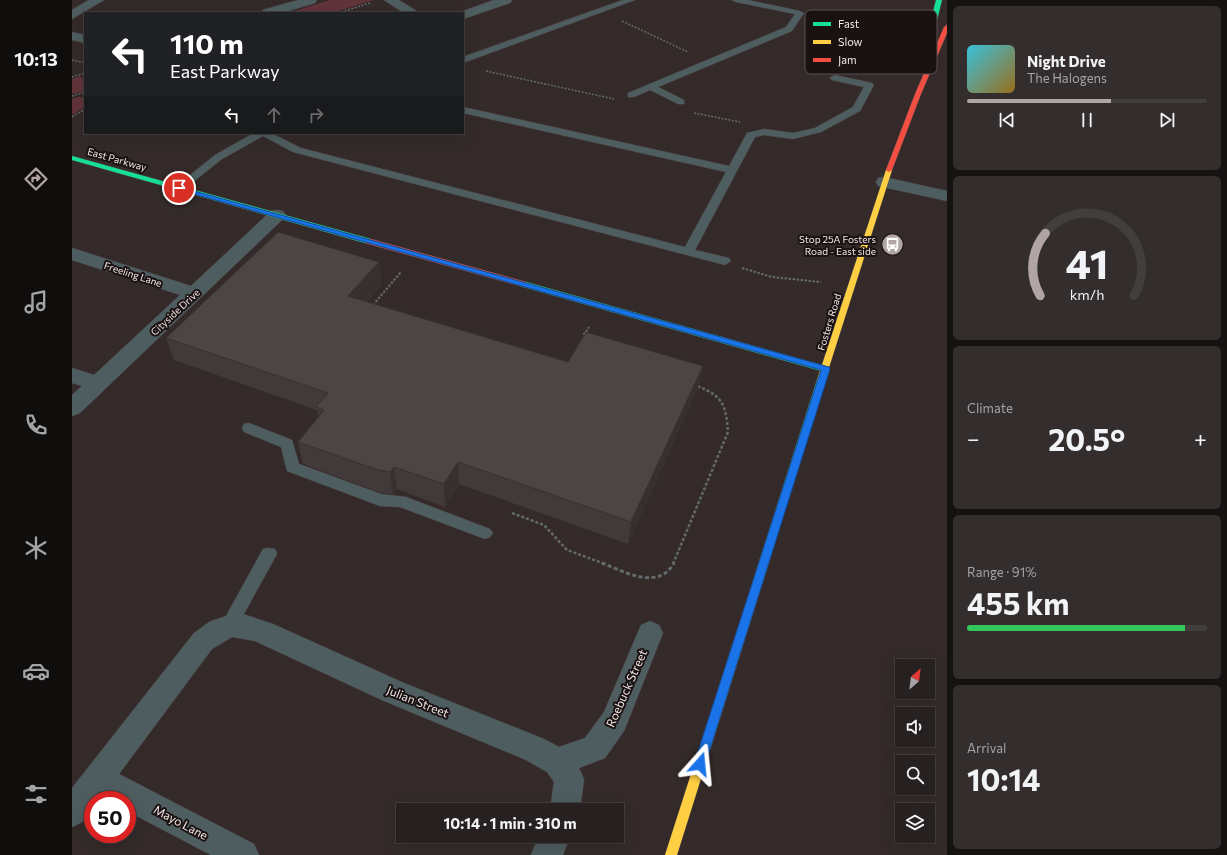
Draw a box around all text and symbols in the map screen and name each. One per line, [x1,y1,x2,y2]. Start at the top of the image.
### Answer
legend [805,10,937,74]
text: Fast [838,17,860,30]
text: 110 m [170,26,244,60]
icon: left [104,28,156,80]
text: Slow [838,35,863,48]
text: 10:13 [14,48,58,70]
text: Night Drive [1027,52,1106,70]
text: Jam [838,53,857,67]
text: East Parkway [170,60,279,82]
text: The Halogens [1027,70,1107,86]
icon: left [221,104,243,126]
icon: ahead [263,104,285,126]
icon: right [305,104,327,126]
icon: previous [996,109,1018,131]
icon: pause [1076,109,1098,131]
icon: next [1156,109,1178,131]
street label: East Parkway [86,145,148,173]
icon: directions [22,165,50,193]
pin [162,171,196,205]
icon: arrive [168,177,190,199]
bus stop icon: Stop 25A Fosters Road - East side [879,232,905,258]
place label: Stop 25A Fosters Road - East side [799,233,876,257]
text: 41 [1065,236,1109,287]
street label: Freeling Lane [103,259,163,289]
text: km/h [1070,284,1104,302]
street label: Cityside Drive [148,286,202,338]
icon: music [22,288,50,316]
street label: Fosters Road [815,292,843,352]
text: Climate [967,400,1013,416]
icon: phone [22,411,50,439]
text: 20.5° [1048,420,1125,457]
text: − [967,425,980,452]
text: + [1194,425,1207,452]
icon: climate [22,534,50,562]
text: Range · 91% [967,564,1037,580]
text: 455 km [967,584,1070,621]
street label: Roebuck Street [603,647,649,729]
icon: car [22,657,50,685]
north arrow [895,659,935,699]
map controls [895,659,935,843]
street label: Julian Street [385,682,451,721]
button: sound [895,707,935,747]
text: Arrival [967,740,1006,756]
position arrow [679,743,721,785]
button: search [895,755,935,795]
text: 10:14 [967,760,1040,797]
icon: filters [22,780,50,808]
speed limit sign: 50 [84,791,136,843]
street label: Mayo Lane [152,802,210,842]
button: layers [895,803,935,843]
text: 10:14 · 1 min · 310 m [443,814,577,832]

